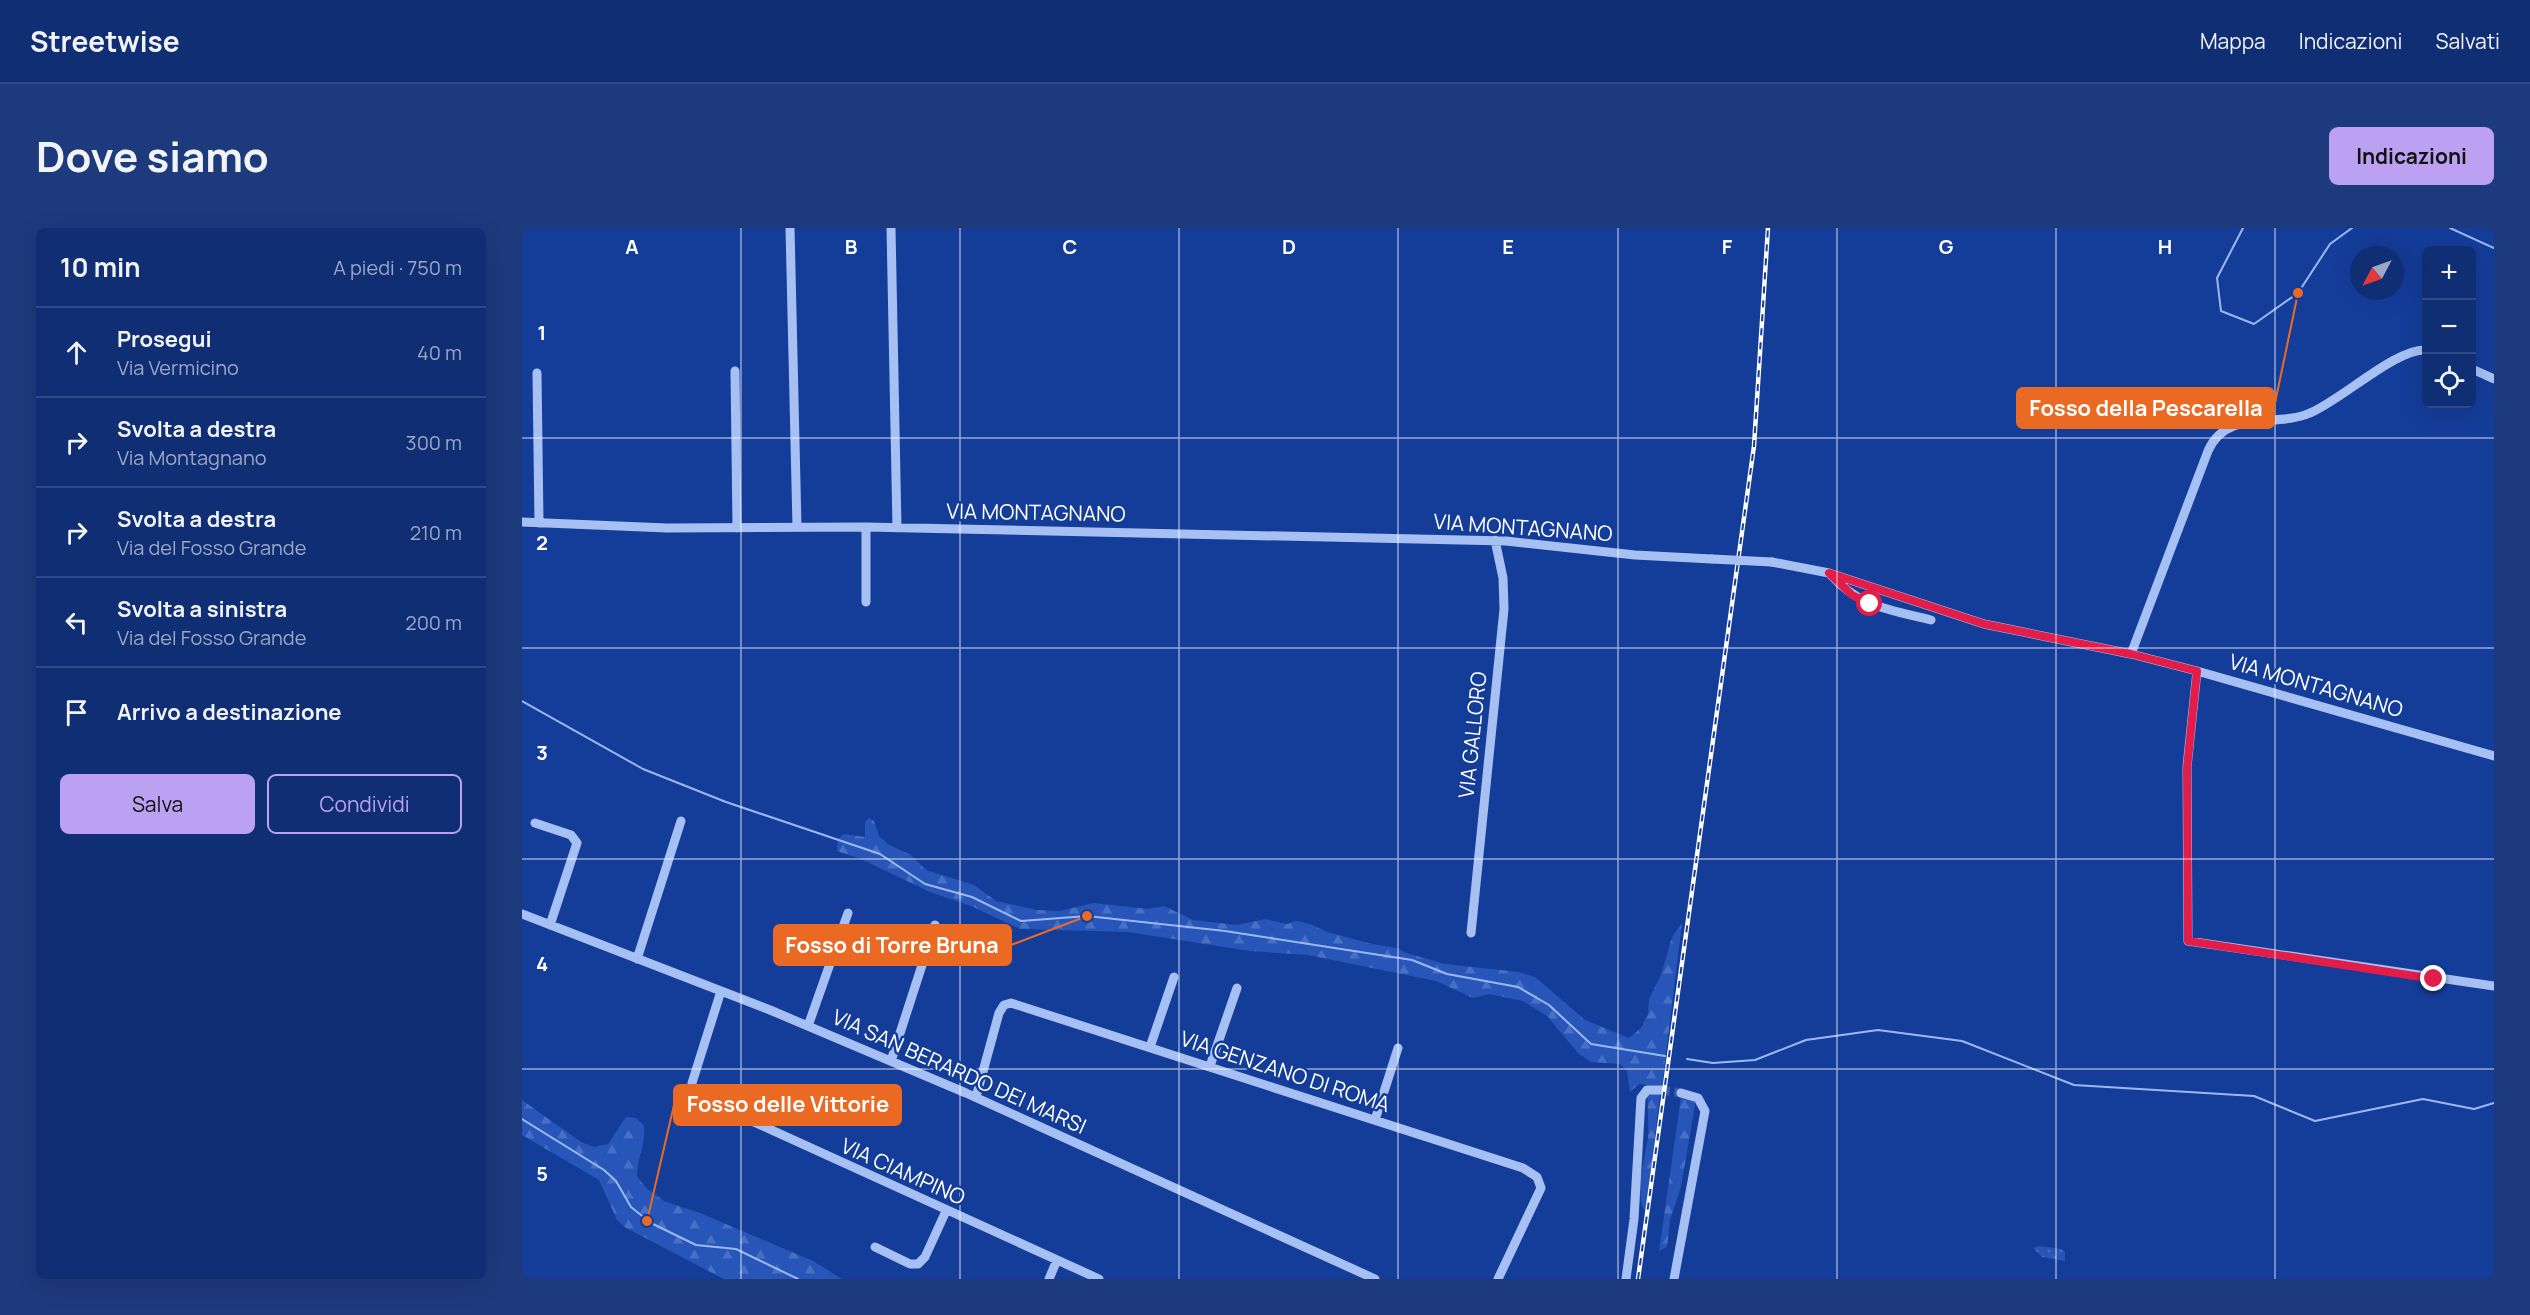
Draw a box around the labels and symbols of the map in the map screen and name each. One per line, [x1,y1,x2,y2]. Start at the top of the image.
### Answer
text: A [625,233,639,260]
text: B [845,233,858,260]
text: C [1063,233,1077,260]
text: D [1282,233,1296,260]
text: E [1502,233,1514,260]
text: F [1722,233,1733,260]
text: G [1939,233,1954,260]
text: H [2158,233,2172,260]
north arrow [2350,246,2404,300]
text: 1 [538,319,546,346]
callout: Fosso della Pescarella [2017,388,2274,428]
text: Fosso della Pescarella [2029,393,2263,423]
street label: VIA MONTAGNANO [946,496,1126,528]
street label: VIA MONTAGNANO [1433,507,1613,547]
text: 2 [536,529,548,556]
route start [1856,590,1882,616]
street label: VIA MONTAGNANO [2226,647,2406,723]
street label: VIA GALLORO [1451,670,1493,800]
text: 3 [536,739,548,766]
callout: Fosso di Torre Bruna [774,925,1011,965]
text: Fosso di Torre Bruna [785,930,999,960]
text: 4 [536,950,548,977]
route end [2420,965,2446,991]
street label: VIA SAN BERARDO DEI MARSI [828,1002,1091,1140]
street label: VIA GENZANO DI ROMA [1177,1024,1394,1118]
callout: Fosso delle Vittorie [674,1085,901,1125]
text: Fosso delle Vittorie [687,1089,889,1119]
street label: VIA CIAMPINO [837,1131,970,1211]
text: 5 [536,1160,548,1187]

